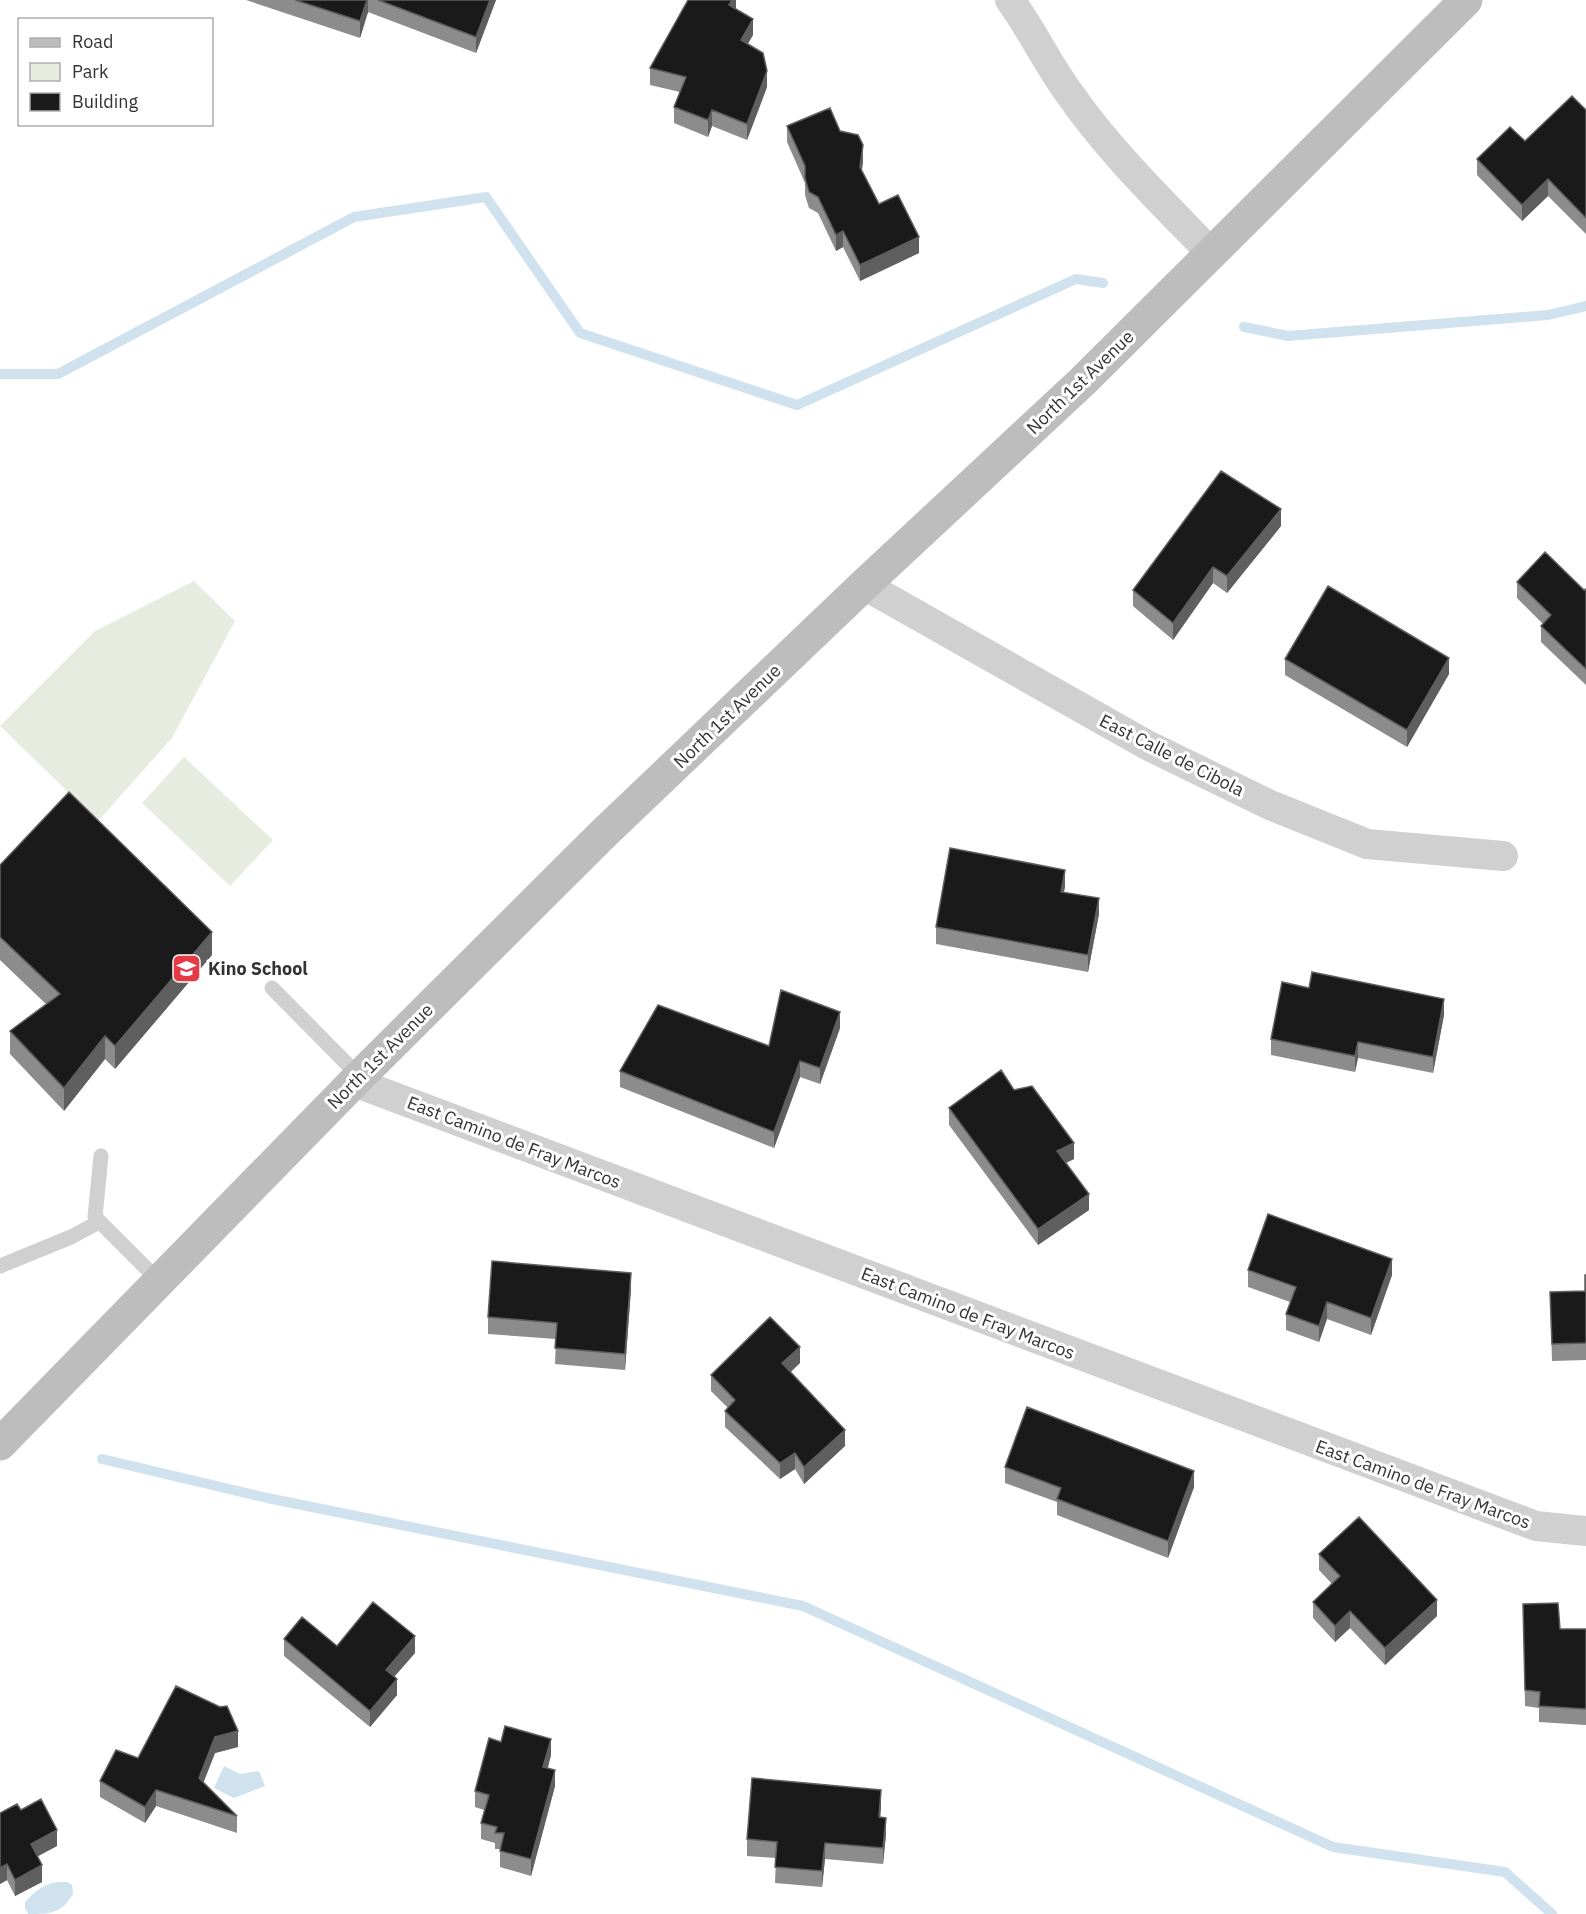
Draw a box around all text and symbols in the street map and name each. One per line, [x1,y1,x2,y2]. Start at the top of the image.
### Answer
legend [18,18,213,126]
text: Road [72,30,113,53]
text: Park [72,60,109,83]
text: Building [72,90,139,113]
street label: North 1st Avenue [1022,325,1139,439]
street label: North 1st Avenue [669,659,786,773]
street label: East Calle de Cibola [1096,709,1248,802]
school or university icon: Kino School [171,952,203,984]
place label: Kino School [208,957,308,980]
street label: North 1st Avenue [322,998,438,1114]
street label: East Camino de Fray Marcos [404,1091,624,1193]
street label: East Camino de Fray Marcos [858,1262,1078,1364]
street label: East Camino de Fray Marcos [1312,1434,1534,1534]

